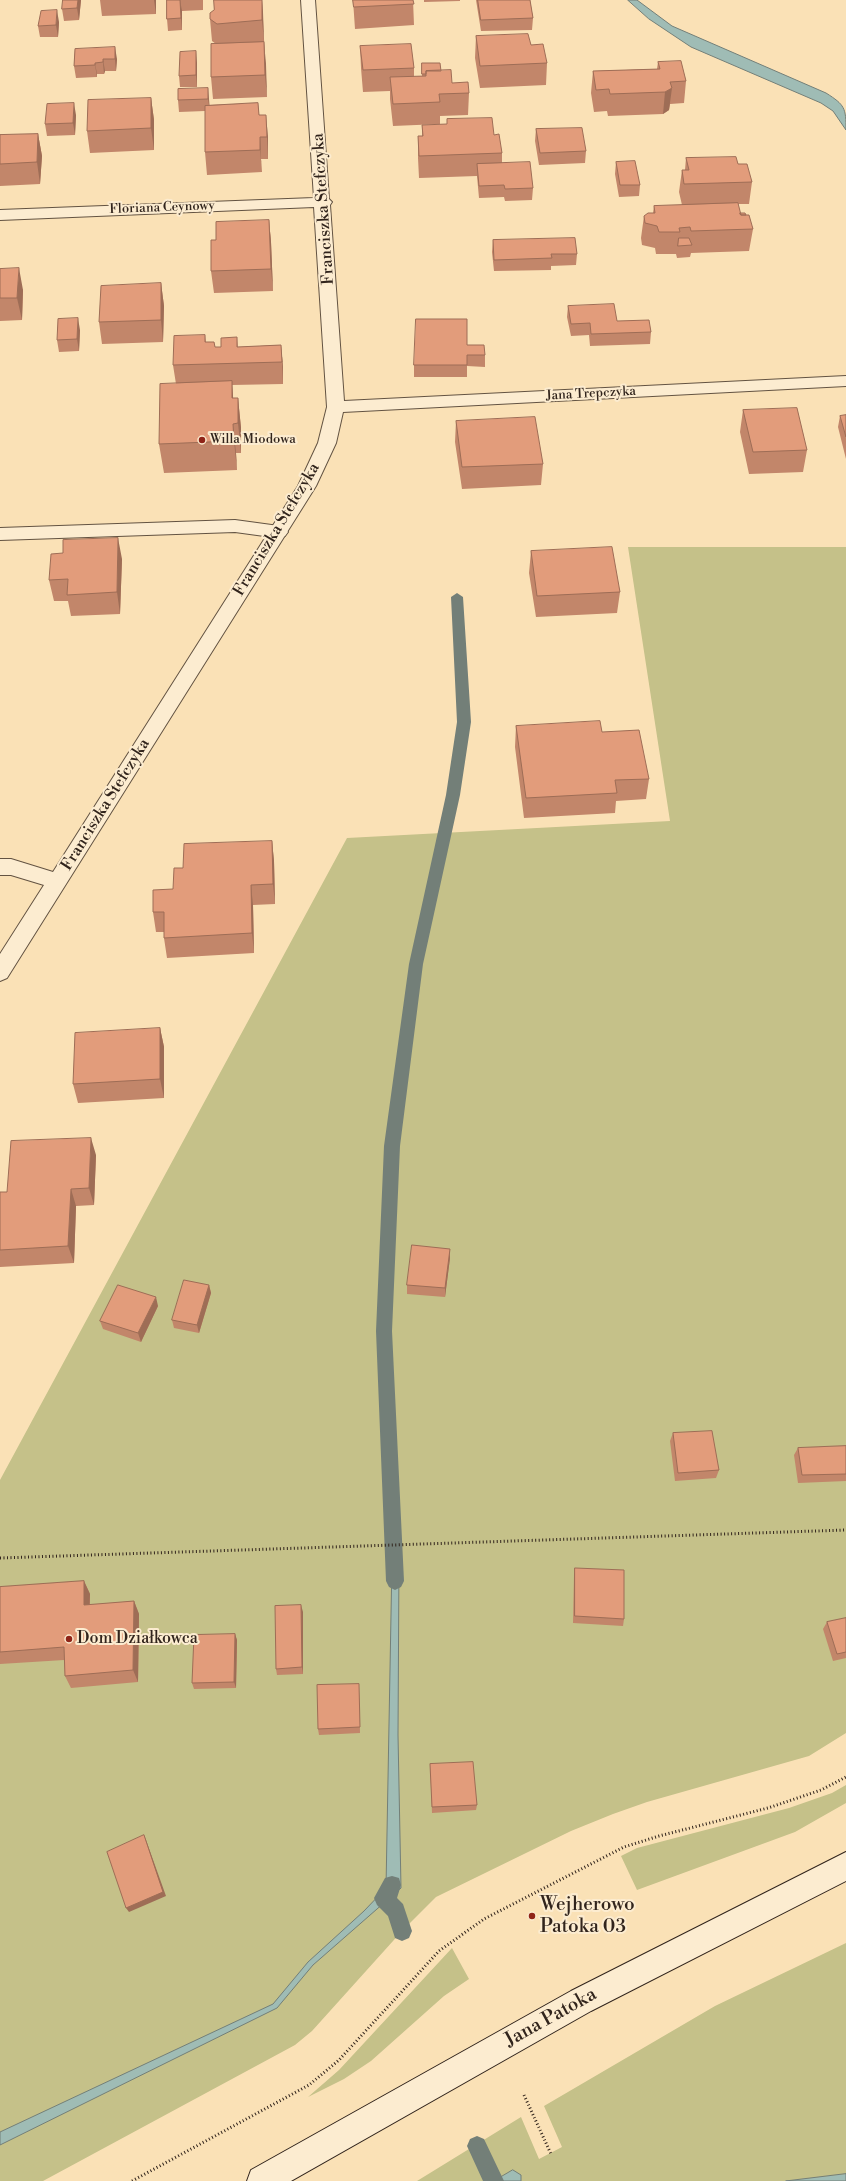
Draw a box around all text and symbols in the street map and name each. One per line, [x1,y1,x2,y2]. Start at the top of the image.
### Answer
street label: Franciszka Stefczyka [309,133,339,285]
street label: Floriana Ceynowy [109,198,215,218]
street label: Jana Trepczyka [546,384,636,404]
place label: Willa Miodowa [210,432,296,448]
marker: Willa Miodowa [197,435,207,445]
street label: Franciszka Stefczyka [230,460,324,600]
street label: Franciszka Stefczyka [58,736,154,874]
place label: Dom Działkowca [77,1629,198,1649]
marker: Dom Działkowca [64,1634,74,1644]
place label: Wejherowo Patoka 03 [540,1894,635,1938]
marker: Wejherowo Patoka 03 [527,1911,537,1921]
street label: Jana Patoka [501,1983,601,2053]

